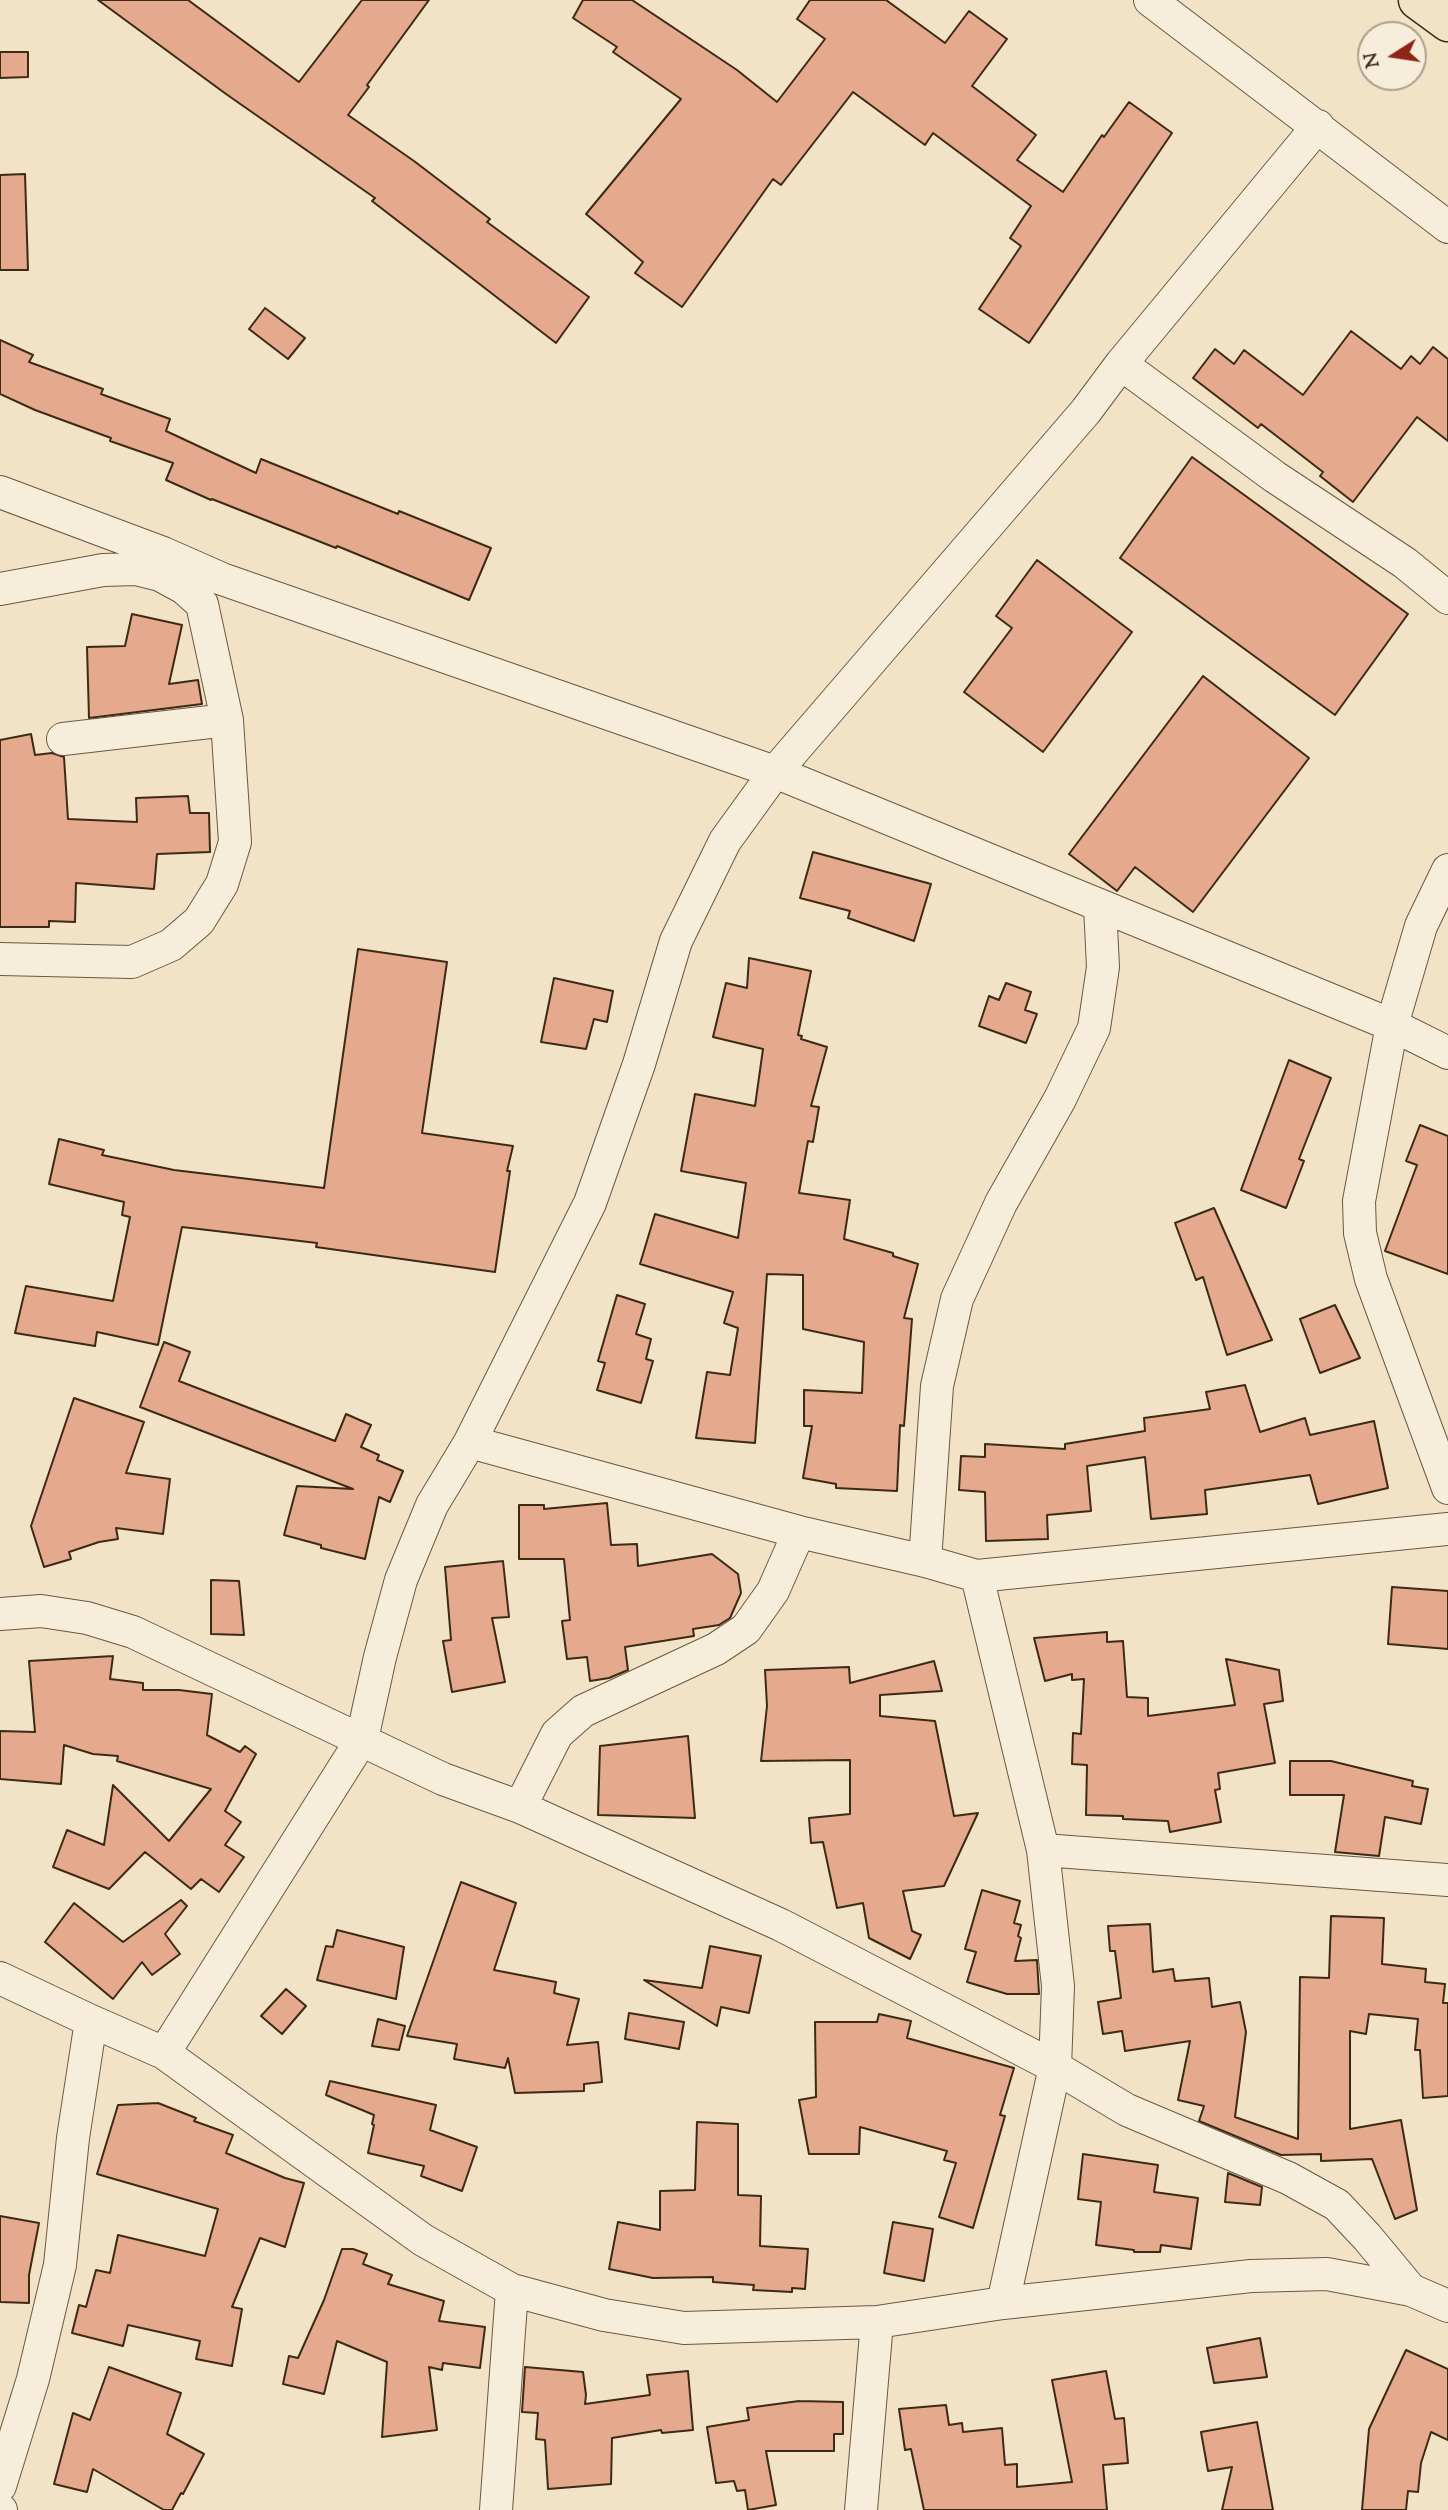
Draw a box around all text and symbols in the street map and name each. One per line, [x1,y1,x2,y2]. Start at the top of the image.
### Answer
north arrow [1357,21,1427,91]
text: N [1358,50,1388,70]

